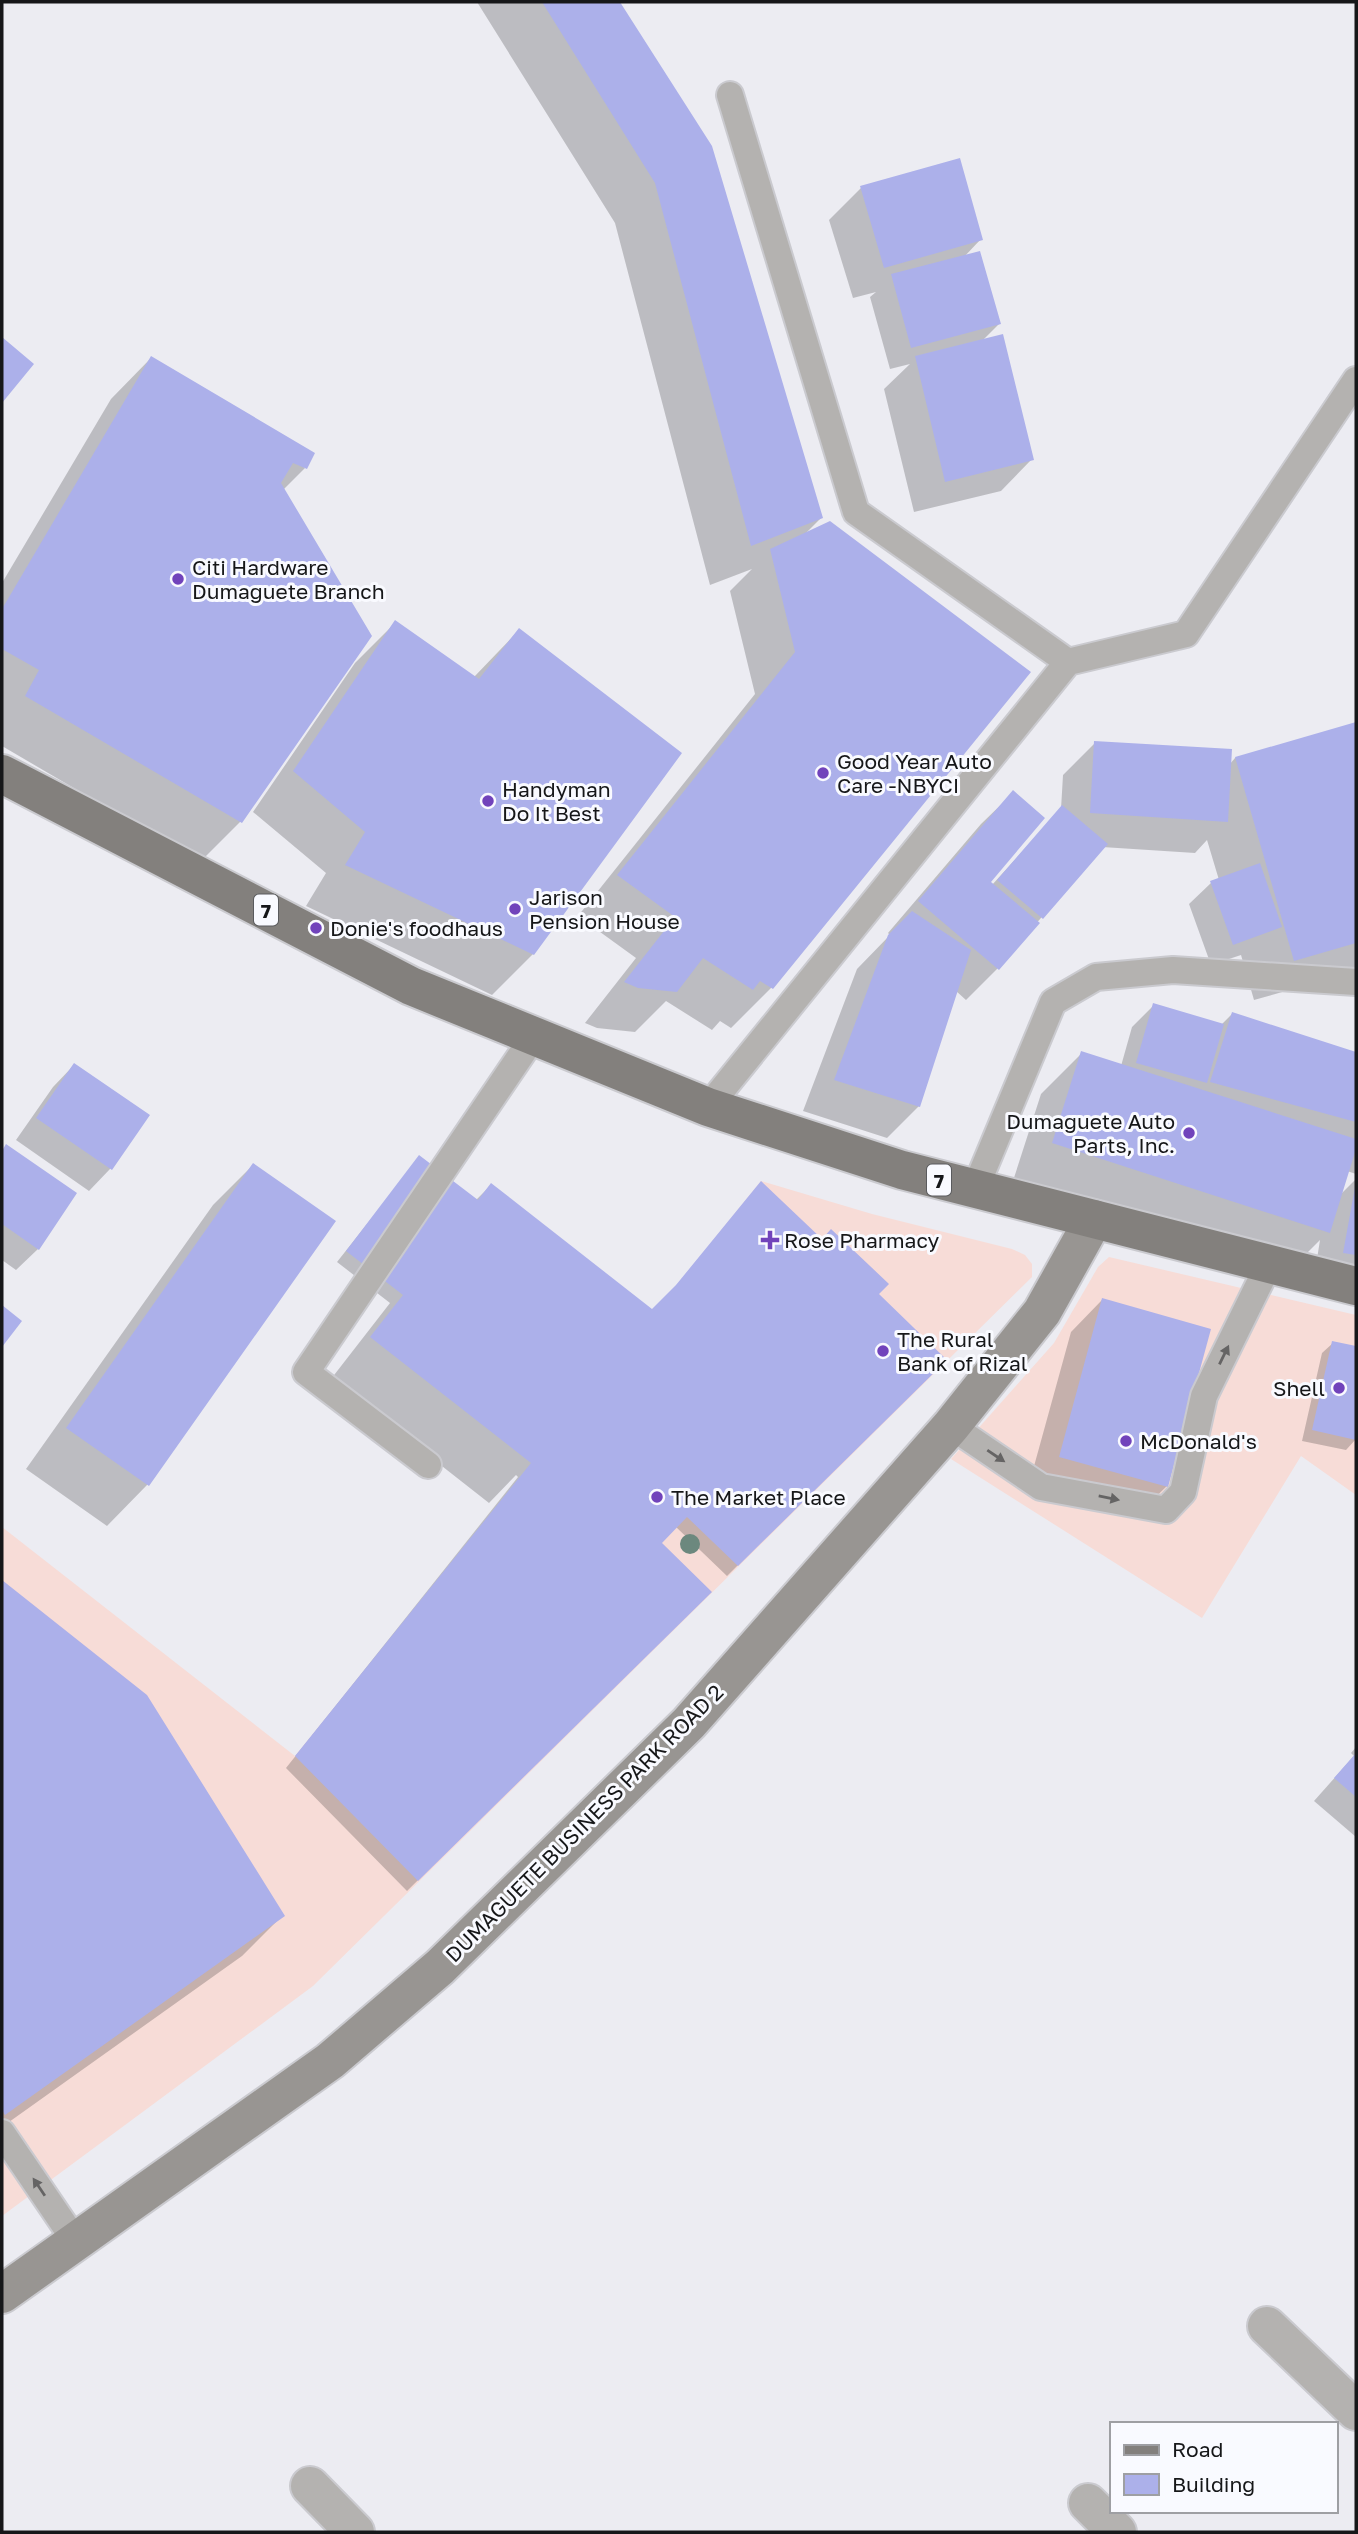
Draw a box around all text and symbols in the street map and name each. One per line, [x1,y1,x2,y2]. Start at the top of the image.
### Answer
place label: Citi Hardware Dumaguete Branch [192,554,385,604]
marker: Citi Hardware Dumaguete Branch [170,571,186,587]
place label: Good Year Auto Care -NBYCI [837,748,992,798]
marker: Good Year Auto Care -NBYCI [815,765,831,781]
place label: Handyman Do It Best [502,776,611,826]
marker: Handyman Do It Best [480,793,496,809]
place label: Jarison Pension House [529,884,680,934]
road number: 7 [254,894,278,926]
marker: Jarison Pension House [507,901,523,917]
place label: Donie's foodhaus [330,915,503,941]
marker: Donie's foodhaus [308,920,324,936]
place label: Dumaguete Auto Parts, Inc. [1006,1108,1175,1158]
marker: Dumaguete Auto Parts, Inc. [1181,1125,1197,1141]
road number: 7 [927,1164,951,1196]
place label: Rose Pharmacy [784,1227,939,1253]
marker: Rose Pharmacy [762,1232,778,1248]
place label: The Rural Bank of Rizal [897,1326,1027,1376]
marker: The Rural Bank of Rizal [875,1343,891,1359]
one-way arrow [1219,1345,1230,1365]
place label: Shell [1273,1375,1325,1401]
marker: Shell [1331,1380,1347,1396]
place label: McDonald's [1140,1428,1257,1454]
marker: McDonald's [1118,1433,1134,1449]
one-way arrow [987,1449,1005,1463]
place label: The Market Place [671,1484,846,1510]
marker: The Market Place [649,1489,665,1505]
one-way arrow [1098,1493,1120,1504]
street label: DUMAGUETE BUSINESS PARK ROAD 2 [440,1679,728,1967]
one-way arrow [32,2178,46,2196]
legend [1110,2422,1337,2513]
text: Road [1172,2436,1223,2462]
text: Building [1172,2471,1255,2497]

